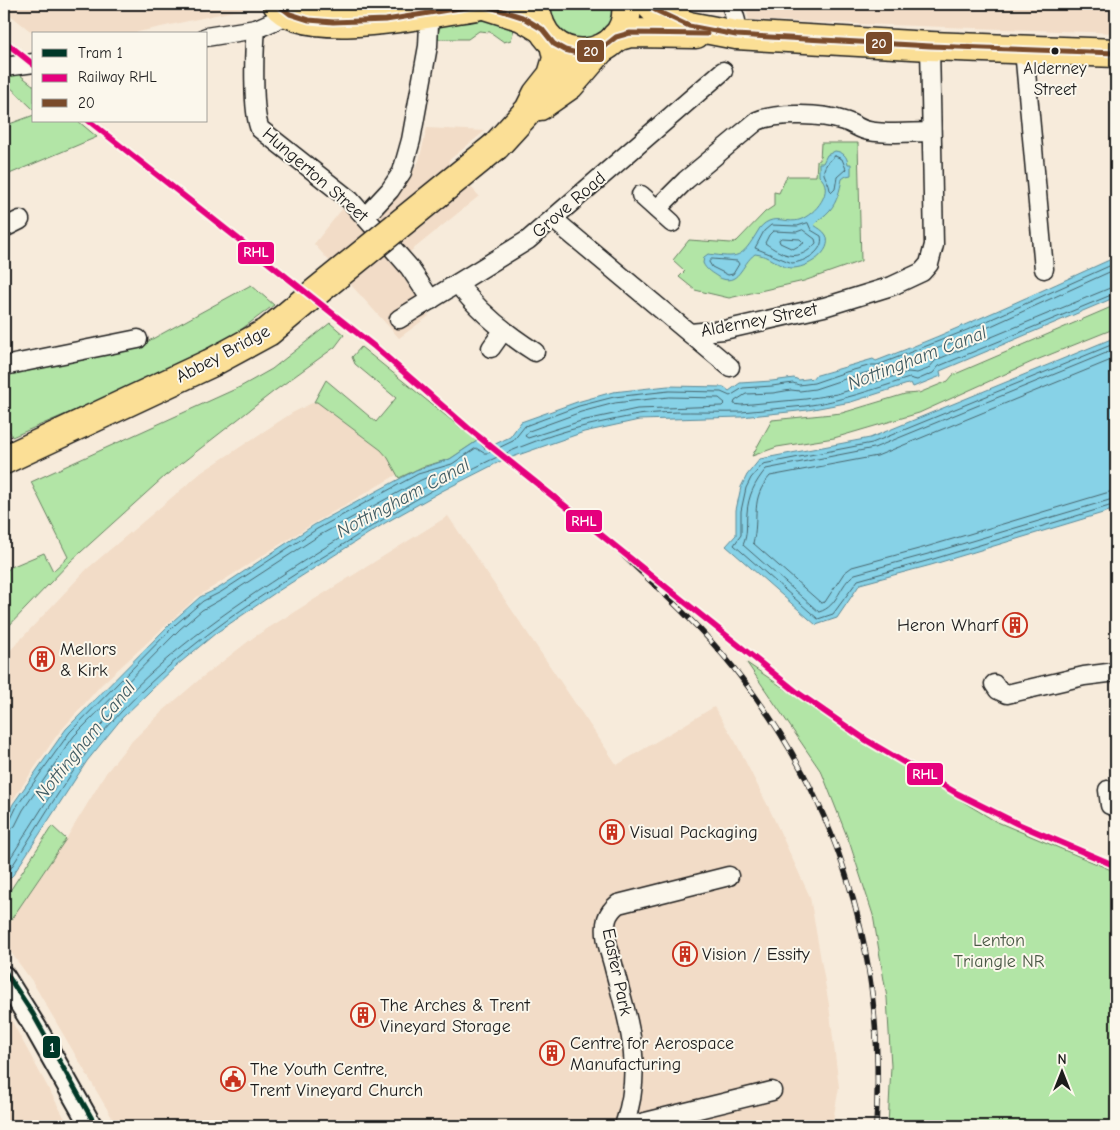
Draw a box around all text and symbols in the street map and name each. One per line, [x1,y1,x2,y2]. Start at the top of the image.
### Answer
line badge: 20 [865,31,893,55]
legend [32,32,208,122]
text: 20 [872,35,886,52]
line badge: 20 [576,39,605,63]
text: 20 [584,43,598,60]
text: Tram 1 [78,44,123,62]
marker: Alderney Street [1050,46,1060,56]
place label: Alderney Street [1023,59,1087,99]
text: Railway RHL [78,68,157,86]
text: 20 [78,94,95,112]
street label: Hungerton Street [258,123,373,227]
street label: Grove Road [528,168,610,242]
line badge: RHL [237,241,275,265]
text: RHL [243,244,269,261]
street label: Alderney Street [699,298,820,342]
street label: Abbey Bridge [172,320,274,388]
water label: Nottingham Canal [844,321,990,395]
water label: Nottingham Canal [333,453,474,542]
line badge: RHL [565,509,603,533]
text: RHL [571,513,597,530]
building icon: Heron Wharf [1002,612,1028,638]
place label: Heron Wharf [897,615,999,636]
place label: Mellors & Kirk [60,639,116,681]
building icon: Mellors & Kirk [29,646,55,672]
water label: Nottingham Canal [30,676,140,805]
line badge: RHL [906,762,944,786]
text: RHL [912,766,938,783]
building icon: Visual Packaging [599,819,625,845]
place label: Visual Packaging [630,822,758,843]
street label: Easter Park [597,926,637,1018]
park label: Lenton Triangle NR [954,930,1045,972]
building icon: Vision / Essity [672,941,698,967]
place label: Vision / Essity [702,944,811,965]
place label: The Arches & Trent Vineyard Storage [380,995,531,1037]
building icon: The Arches & Trent Vineyard Storage [350,1002,376,1028]
place label: Centre for Aerospace Manufacturing [570,1033,734,1075]
line badge: 1 [42,1035,61,1059]
text: 1 [49,1039,55,1056]
building icon: Centre for Aerospace Manufacturing [539,1040,565,1066]
north arrow [1038,1048,1088,1098]
text: N [1057,1051,1067,1068]
place label: The Youth Centre, Trent Vineyard Church [250,1059,423,1101]
public building icon: The Youth Centre, Trent Vineyard Church [220,1066,246,1092]

